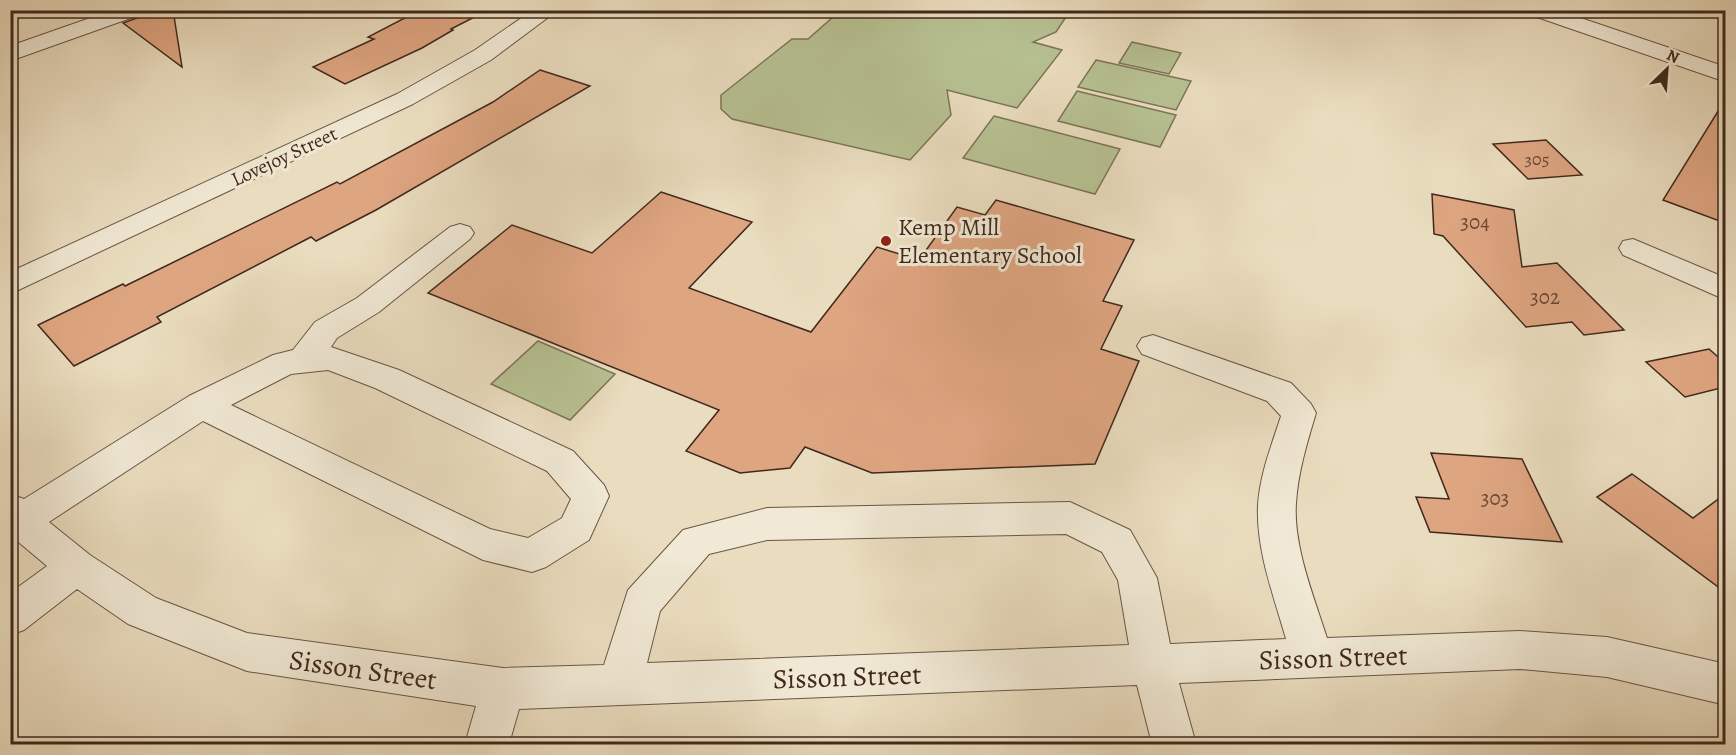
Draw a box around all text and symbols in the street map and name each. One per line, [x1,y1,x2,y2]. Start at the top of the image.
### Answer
north arrow [1637,39,1697,99]
text: N [1663,44,1683,69]
street label: Lovejoy Street [227,120,342,193]
house number: 305 [1525,147,1549,171]
house number: 304 [1460,208,1490,236]
place label: Kemp Mill Elementary School [898,211,1082,271]
marker: Kemp Mill Elementary School [879,234,893,248]
house number: 302 [1530,283,1560,311]
house number: 303 [1481,484,1509,512]
street label: Sisson Street [1258,636,1408,680]
street label: Sisson Street [287,641,439,699]
street label: Sisson Street [772,655,922,699]

